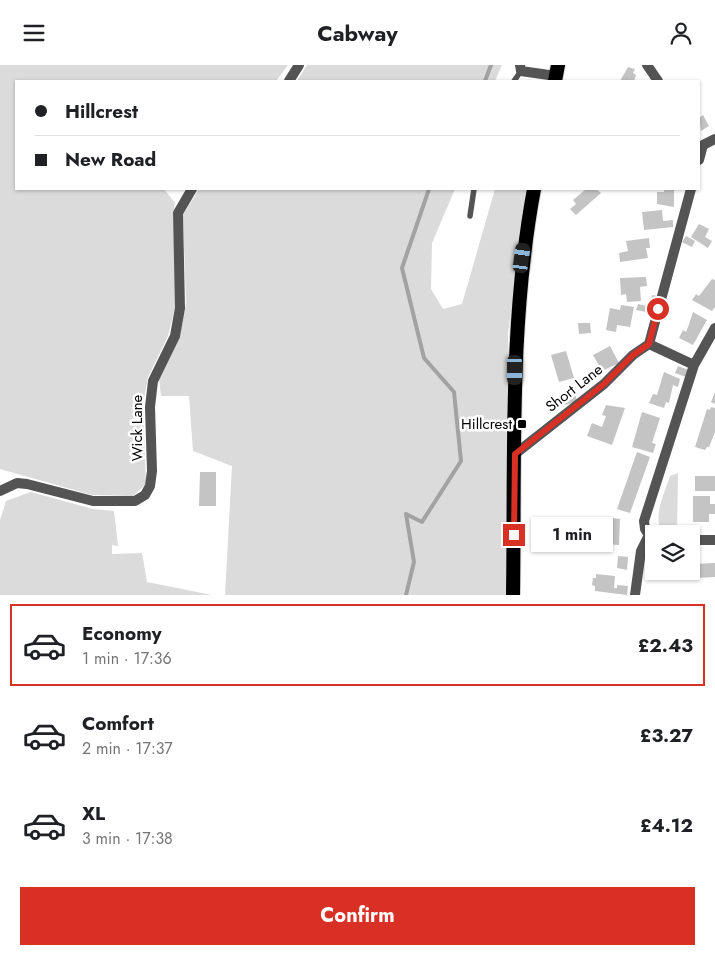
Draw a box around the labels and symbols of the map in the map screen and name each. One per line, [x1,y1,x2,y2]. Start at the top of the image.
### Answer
car [512,242,531,274]
route start [647,298,669,320]
car [507,355,522,385]
street label: Short Lane [541,359,607,417]
street label: Wick Lane [126,394,148,461]
place label: Hillcrest [461,413,512,435]
marker: Hillcrest [516,418,528,430]
callout: 1 min [532,517,614,553]
route end [503,524,525,546]

